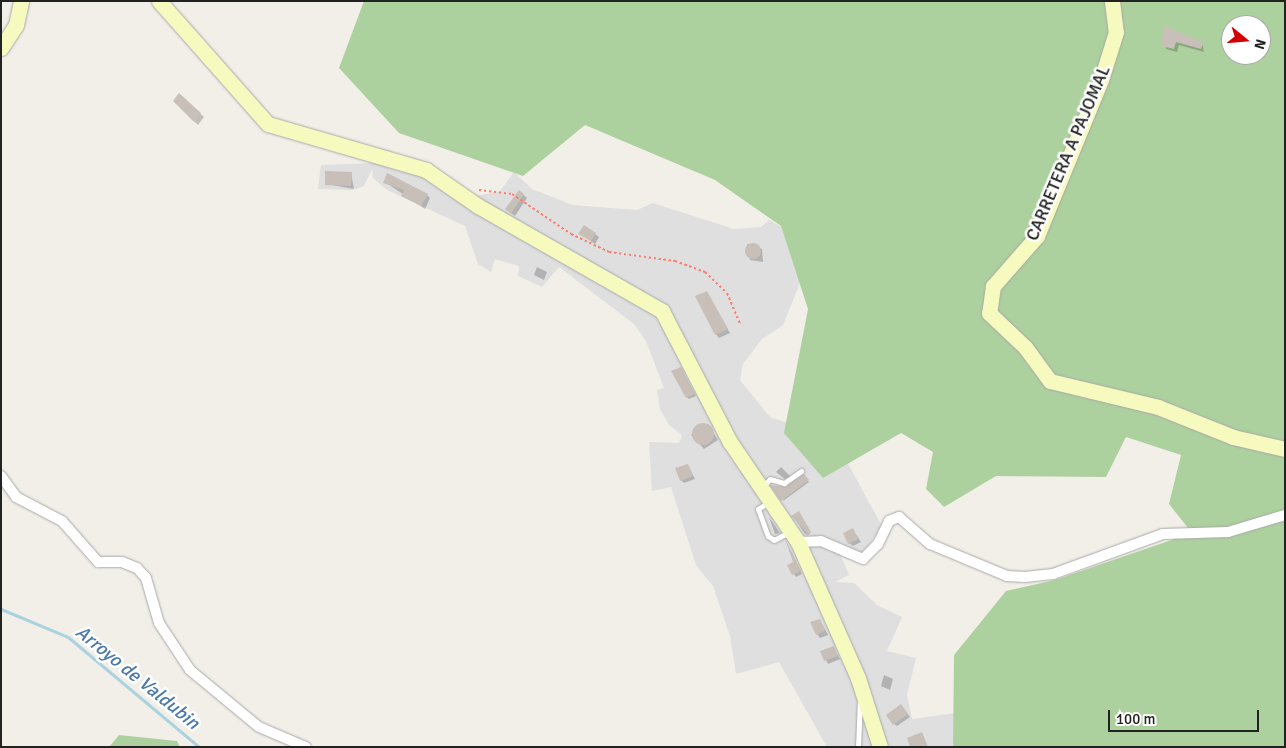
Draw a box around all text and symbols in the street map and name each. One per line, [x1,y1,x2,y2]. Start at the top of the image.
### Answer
north arrow [1221,15,1271,65]
text: N [1250,37,1269,51]
street label: CARRETERA A PAJOMAL [1021,62,1115,244]
water label: Arroyo de Valdubin [71,621,203,735]
scale bar [1111,700,1262,732]
text: 100 m [1116,710,1156,728]

